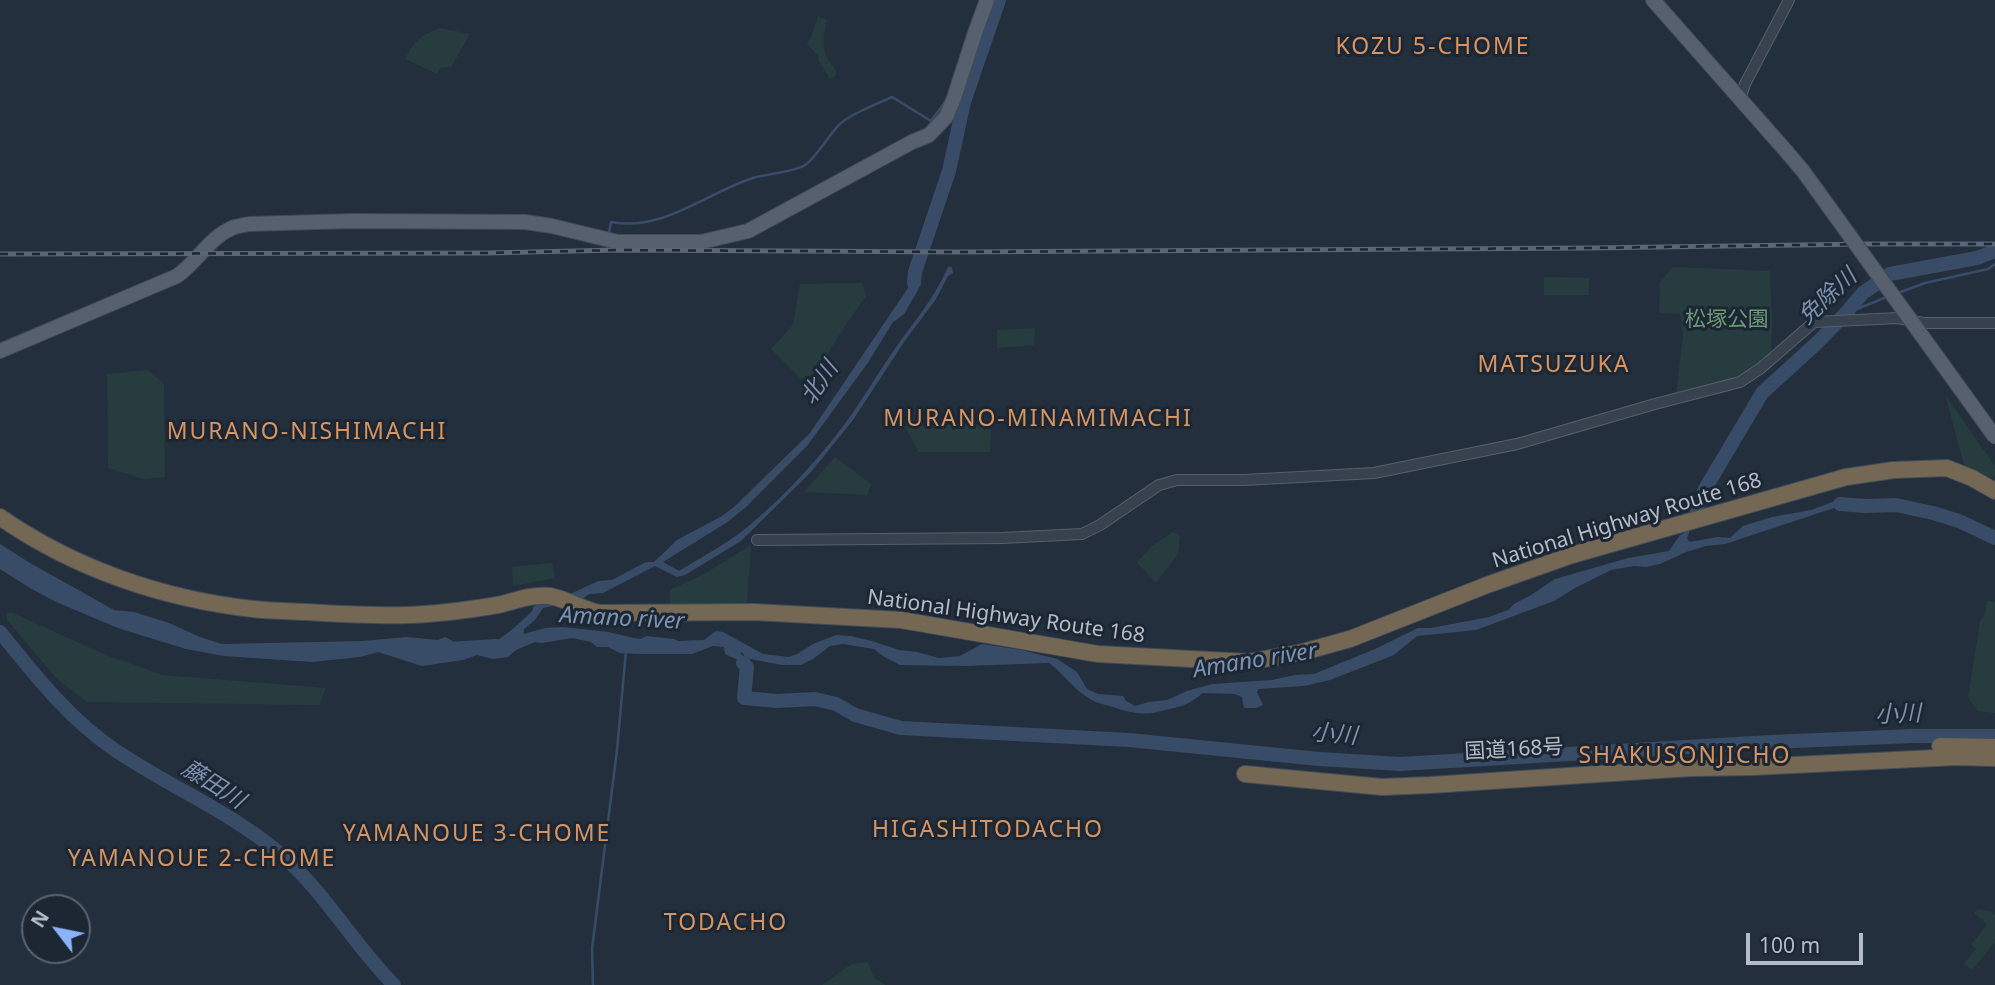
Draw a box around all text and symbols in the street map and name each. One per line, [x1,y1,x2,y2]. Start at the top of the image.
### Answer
district label: KOZU 5-CHOME [1337,33,1529,61]
water label: 免除川 [1793,263,1863,331]
park label: 松塚公園 [1685,307,1769,333]
district label: MATSUZUKA [1479,351,1629,379]
water label: 北川 [796,356,844,410]
district label: MURANO-MINAMIMACHI [886,405,1190,433]
district label: MURANO-NISHIMACHI [169,418,445,446]
street label: National Highway Route 168 [1489,468,1765,574]
street label: National Highway Route 168 [866,585,1146,649]
water label: Amano river [559,602,685,636]
water label: Amano river [1191,638,1319,684]
water label: 小川 [1875,700,1921,730]
water label: 小川 [1310,719,1358,751]
street label: 国道168号 [1464,735,1564,765]
district label: SHAKUSONJICHO [1580,742,1790,770]
water label: 藤田川 [176,755,250,815]
district label: HIGASHITODACHO [874,816,1102,844]
district label: YAMANOUE 3-CHOME [345,820,609,848]
district label: YAMANOUE 2-CHOME [70,845,334,873]
north arrow [21,894,91,964]
text: N [25,905,55,932]
district label: TODACHO [665,909,787,937]
scale bar [1750,918,1867,962]
text: 100 m [1759,931,1820,959]

